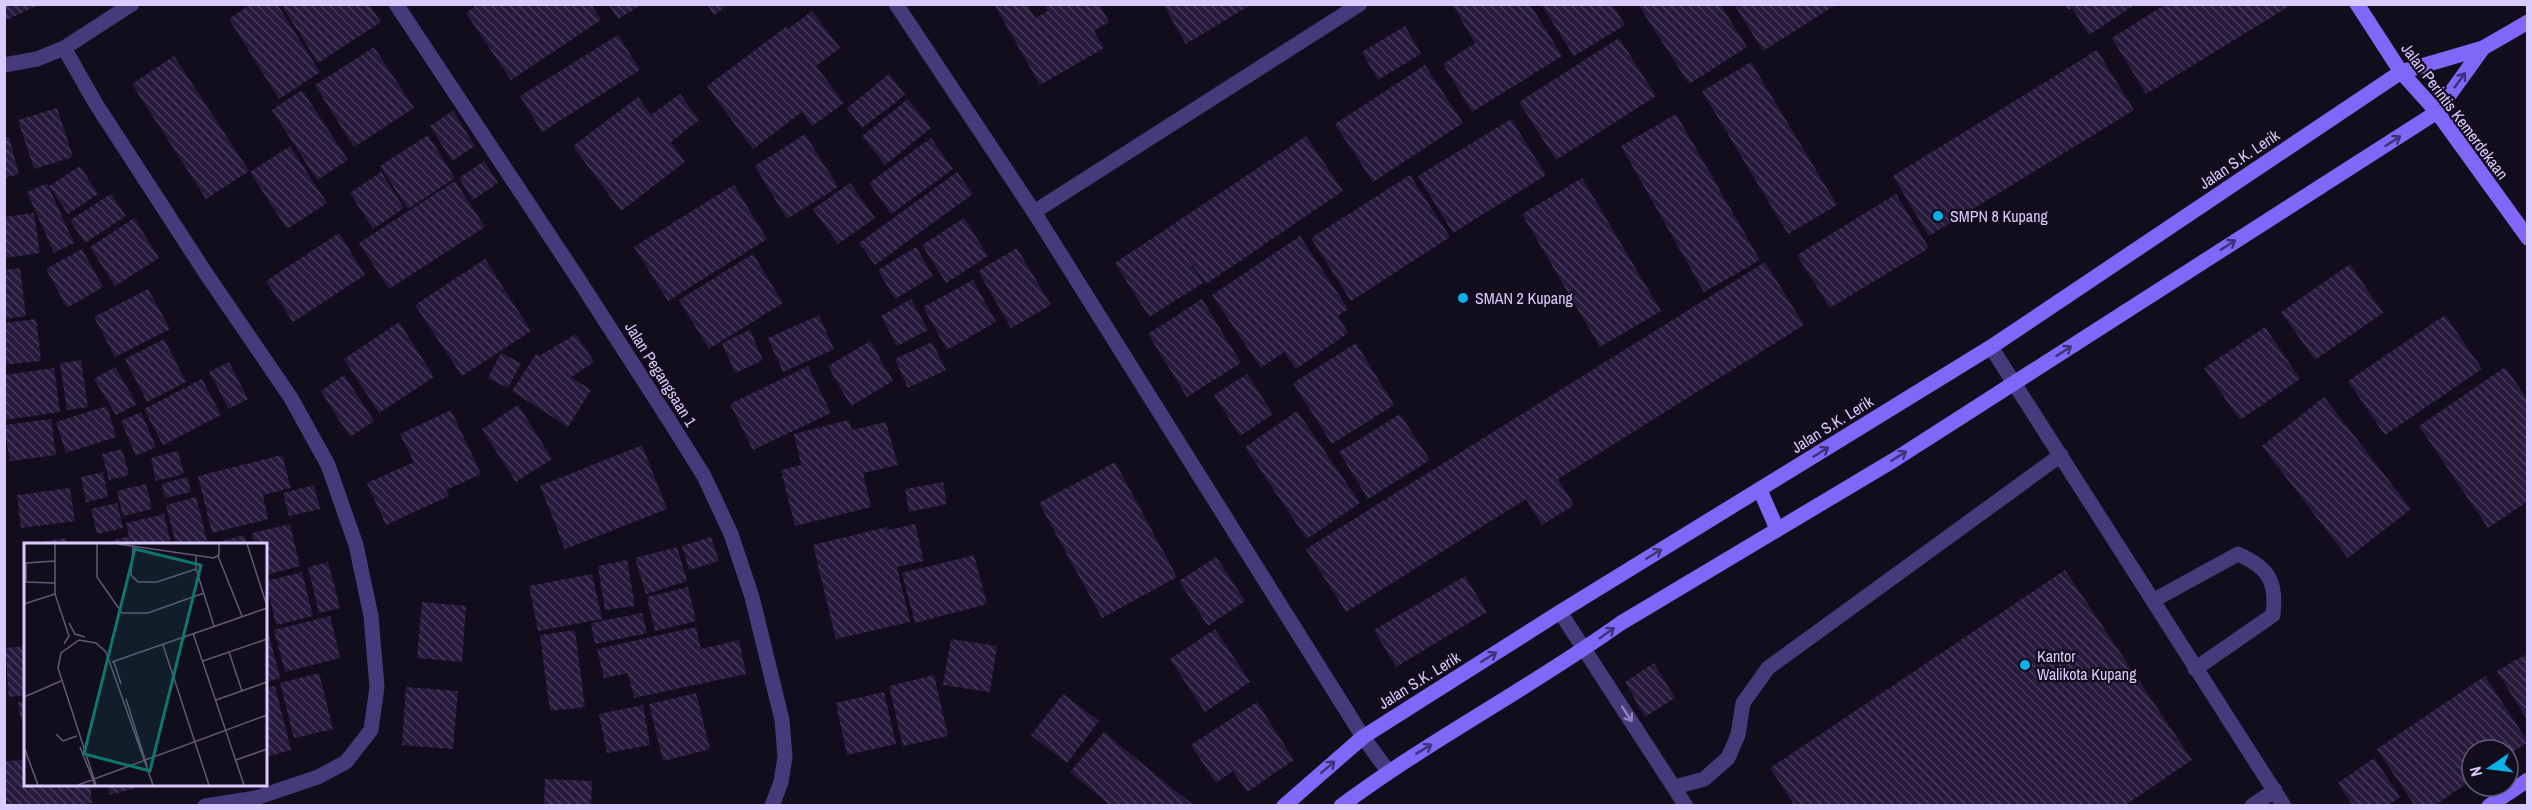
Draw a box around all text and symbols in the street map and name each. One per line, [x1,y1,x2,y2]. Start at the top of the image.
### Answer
street label: Jalan Perintis Kemerdekaan [2396,38,2514,184]
one-way arrow [2454,73,2466,89]
street label: Jalan S.K. Lerik [2194,124,2284,194]
one-way arrow [2384,134,2401,147]
place label: SMPN 8 Kupang [1950,205,2048,227]
marker: SMPN 8 Kupang [1931,209,1945,223]
one-way arrow [2219,239,2236,251]
place label: SMAN 2 Kupang [1475,287,1573,309]
marker: SMAN 2 Kupang [1456,291,1470,305]
street label: Jalan Pegangsaan 1 [620,317,702,431]
one-way arrow [2055,344,2072,356]
street label: Jalan S.K. Lerik [1787,390,1877,458]
one-way arrow [1812,446,1829,459]
one-way arrow [1890,450,1907,462]
inset map [24,543,267,786]
one-way arrow [1646,548,1663,561]
one-way arrow [1598,627,1614,639]
place label: Kantor Walikota Kupang [2037,645,2137,685]
street label: Jalan S.K. Lerik [1374,646,1464,714]
one-way arrow [1480,651,1497,663]
marker: Kantor Walikota Kupang [2018,658,2032,672]
one-way arrow [1621,705,1633,722]
north arrow [2460,738,2520,798]
one-way arrow [1415,743,1432,755]
one-way arrow [1320,760,1335,774]
text: N [2464,764,2487,779]

